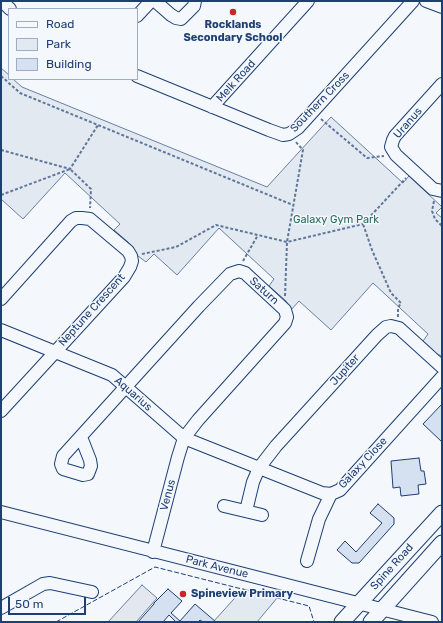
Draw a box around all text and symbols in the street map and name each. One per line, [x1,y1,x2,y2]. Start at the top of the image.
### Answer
marker: Rocklands Secondary School [228,7,238,17]
legend [8,8,138,80]
text: Road [46,17,74,31]
place label: Rocklands Secondary School [184,18,282,44]
text: Park [46,37,71,51]
text: Building [46,57,92,71]
street label: Melk Road [214,57,258,105]
street label: Southern Cross [288,69,352,135]
street label: Uranus [391,105,425,141]
park label: Galaxy Gym Park [293,213,379,227]
street label: Neptune Crescent [56,271,128,349]
street label: Saturn [247,275,281,307]
street label: Jupiter [328,352,362,388]
street label: Aquarius [111,374,155,414]
street label: Galaxy Close [336,435,390,491]
street label: Venus [158,478,178,512]
street label: Spine Road [368,541,416,593]
street label: Park Avenue [184,553,250,581]
place label: Spineview Primary [191,587,293,601]
scale bar [10,589,88,615]
marker: Spineview Primary [178,589,188,599]
text: 50 m [15,597,43,611]

